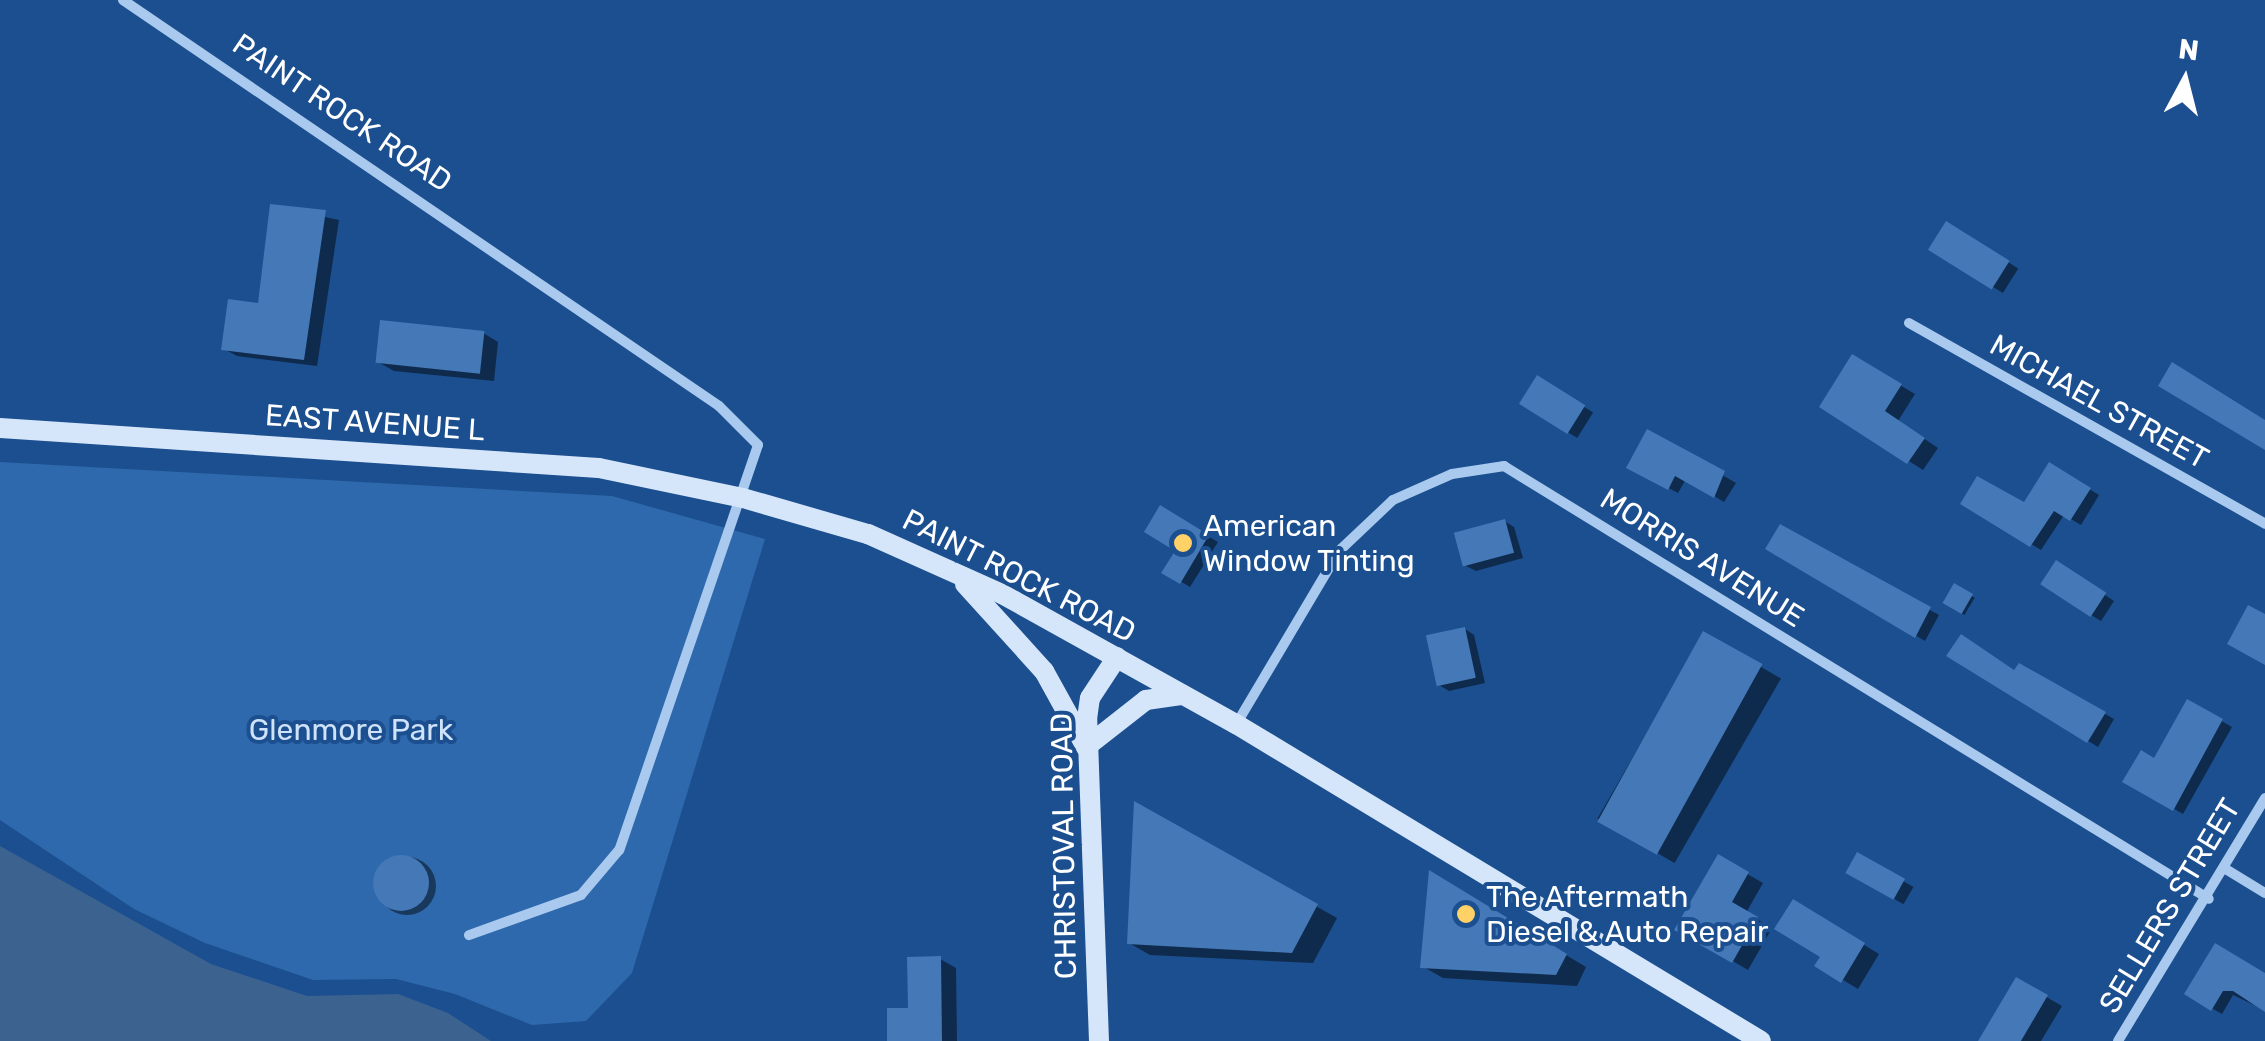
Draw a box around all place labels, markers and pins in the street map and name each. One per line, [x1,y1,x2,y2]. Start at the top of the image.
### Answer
place label: American Window Tinting [1203,508,1416,578]
marker: American Window Tinting [1172,532,1194,554]
place label: The Aftermath Diesel & Auto Repair [1486,879,1769,950]
marker: The Aftermath Diesel & Auto Repair [1455,903,1477,925]

